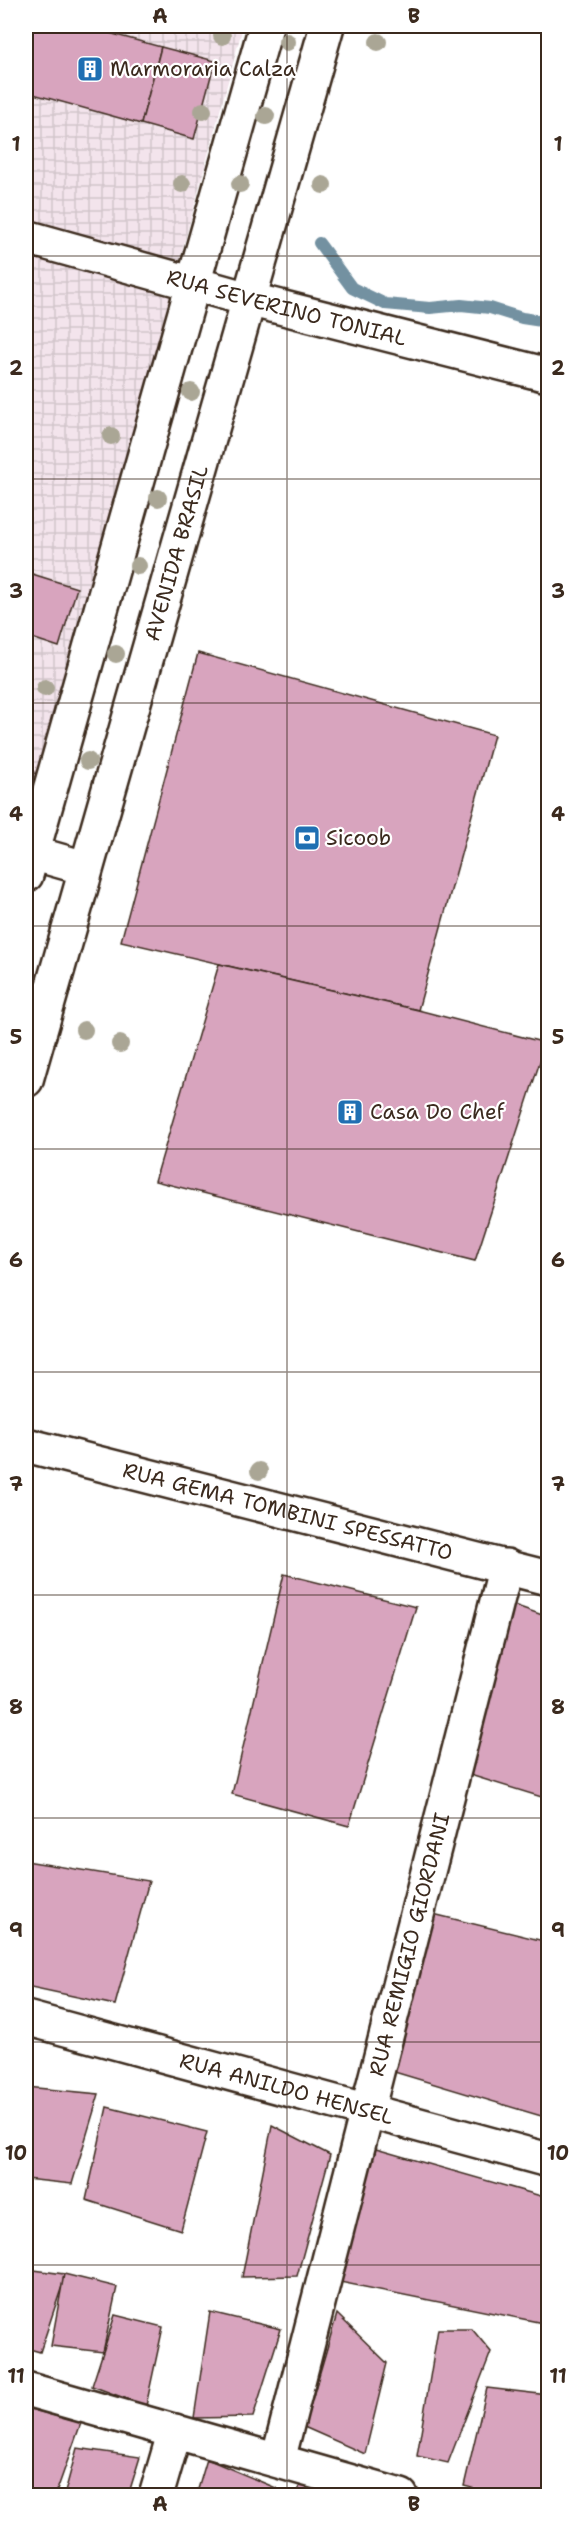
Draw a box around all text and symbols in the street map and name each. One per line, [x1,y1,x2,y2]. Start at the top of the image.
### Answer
text: A [152,3,168,29]
text: B [408,3,420,29]
building icon: Marmoraria Calza [75,54,105,84]
place label: Marmoraria Calza [110,55,296,83]
text: 1 [11,131,21,157]
text: 1 [553,131,563,157]
street label: RUA SEVERINO TONIAL [163,263,410,353]
text: 2 [9,355,23,381]
text: 2 [551,355,565,381]
street label: AVENIDA BRASIL [138,461,215,644]
text: 3 [9,578,23,604]
text: 3 [551,578,565,604]
text: 4 [9,801,23,827]
text: 4 [551,801,565,827]
bank icon: Sicoob [292,823,322,853]
place label: Sicoob [326,824,391,852]
text: 5 [10,1024,22,1050]
text: 5 [552,1024,564,1050]
building icon: Casa Do Chef [335,1097,365,1127]
place label: Casa Do Chef [370,1098,505,1126]
text: 6 [9,1247,23,1273]
text: 6 [551,1247,565,1273]
street label: RUA GEMA TOMBINI SPESSATTO [120,1456,456,1567]
text: 7 [9,1471,23,1497]
text: 7 [551,1471,565,1497]
text: 8 [9,1694,23,1720]
text: 8 [551,1694,565,1720]
street label: RUA REMIGIO GIORDANI [362,1810,456,2079]
text: 9 [9,1917,23,1943]
text: 9 [551,1917,565,1943]
street label: RUA ANILDO HENSEL [177,2046,397,2131]
text: 10 [5,2140,27,2166]
text: 10 [547,2140,569,2166]
text: 11 [7,2363,25,2389]
text: 11 [549,2363,567,2389]
text: A [152,2491,168,2517]
text: B [408,2491,420,2517]

